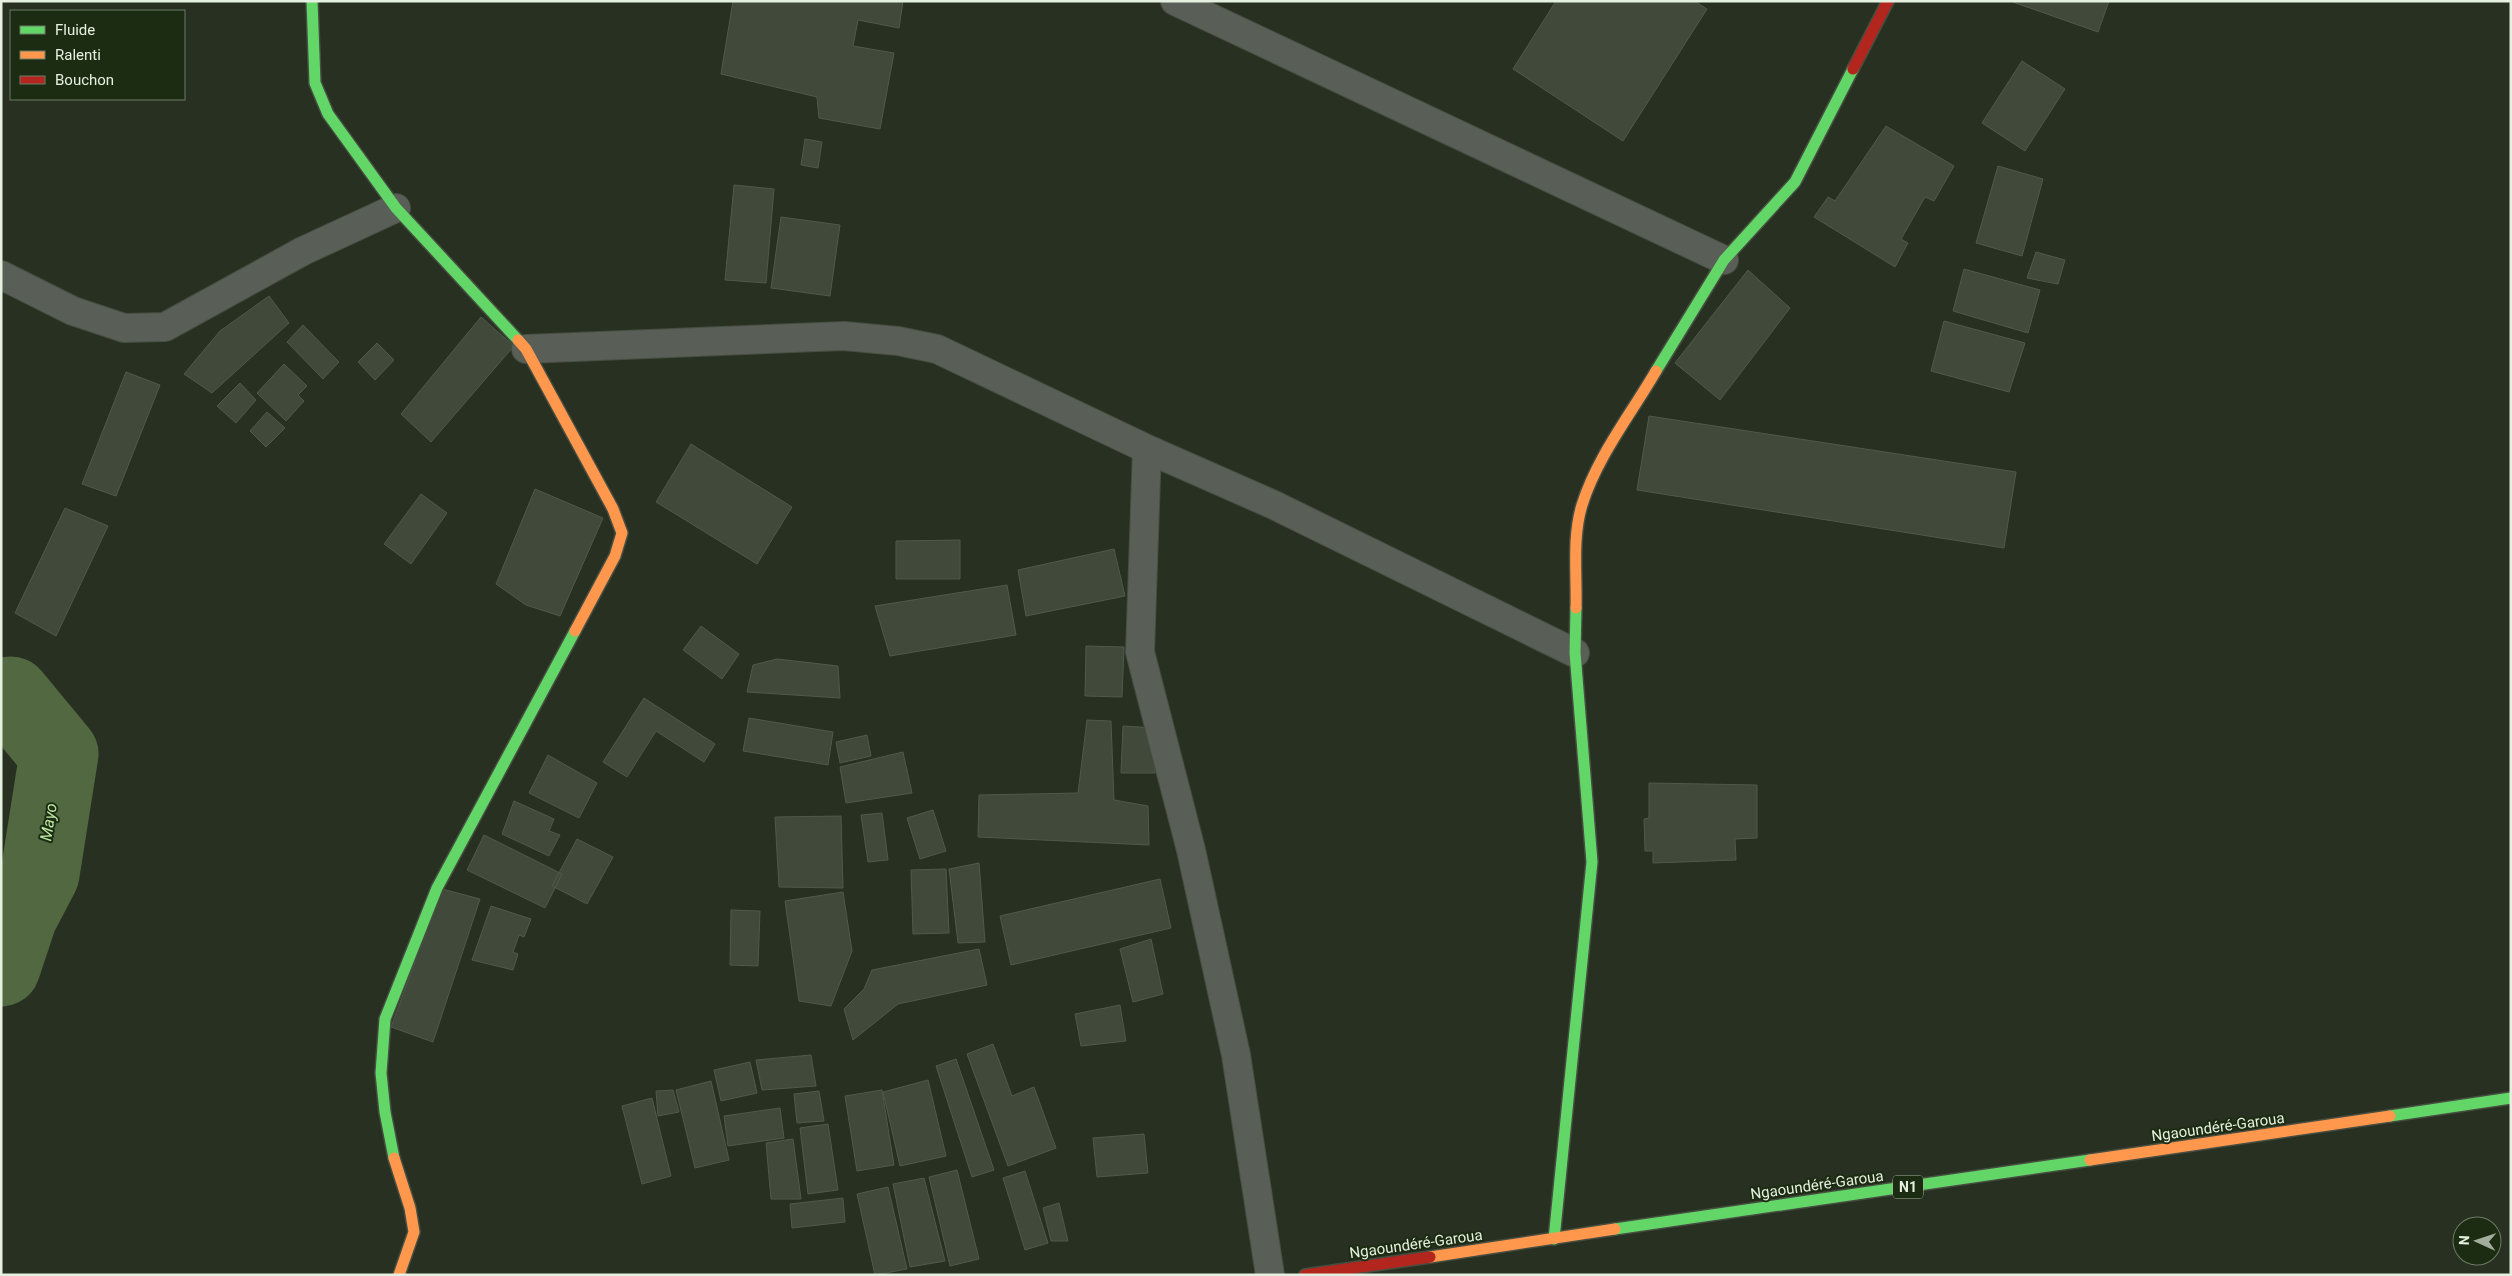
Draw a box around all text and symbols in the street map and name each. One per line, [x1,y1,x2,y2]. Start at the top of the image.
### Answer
legend [10,10,185,100]
text: Fluide [55,21,95,39]
text: Ralenti [55,46,101,64]
text: Bouchon [55,71,114,89]
water label: Mayo [36,802,61,842]
street label: Ngaoundéré-Garoua [2150,1109,2286,1145]
street label: Ngaoundéré-Garoua [1749,1167,1885,1203]
road number: N1 [1893,1176,1923,1198]
north arrow [2452,1216,2502,1266]
street label: Ngaoundéré-Garoua [1348,1226,1484,1262]
text: N [2456,1235,2472,1246]

